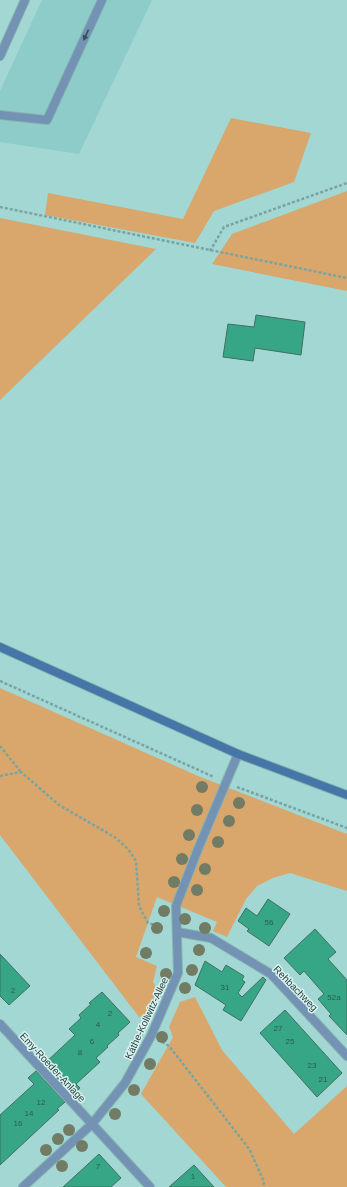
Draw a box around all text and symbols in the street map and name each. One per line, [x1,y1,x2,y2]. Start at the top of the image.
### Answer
one-way arrow [83,30,89,41]
house number: 56 [265,918,274,927]
street label: Rehbachweg [271,964,320,1013]
street label: Käthe-Kollwitz-Allee [123,975,170,1061]
house number: 31 [221,983,230,992]
house number: 2 [11,986,16,995]
house number: 52a [327,993,341,1002]
house number: 2 [108,1009,113,1018]
house number: 4 [96,1020,101,1029]
house number: 27 [274,1024,283,1033]
street label: Emy-Roeder-Anlage [18,1030,88,1105]
house number: 6 [90,1037,95,1046]
house number: 25 [286,1037,295,1046]
house number: 8 [78,1048,83,1057]
house number: 23 [308,1061,317,1070]
house number: 21 [319,1075,328,1084]
house number: 12 [37,1098,46,1107]
house number: 14 [25,1109,34,1118]
house number: 16 [14,1119,23,1128]
house number: 7 [96,1162,101,1171]
house number: 1 [191,1172,196,1181]

